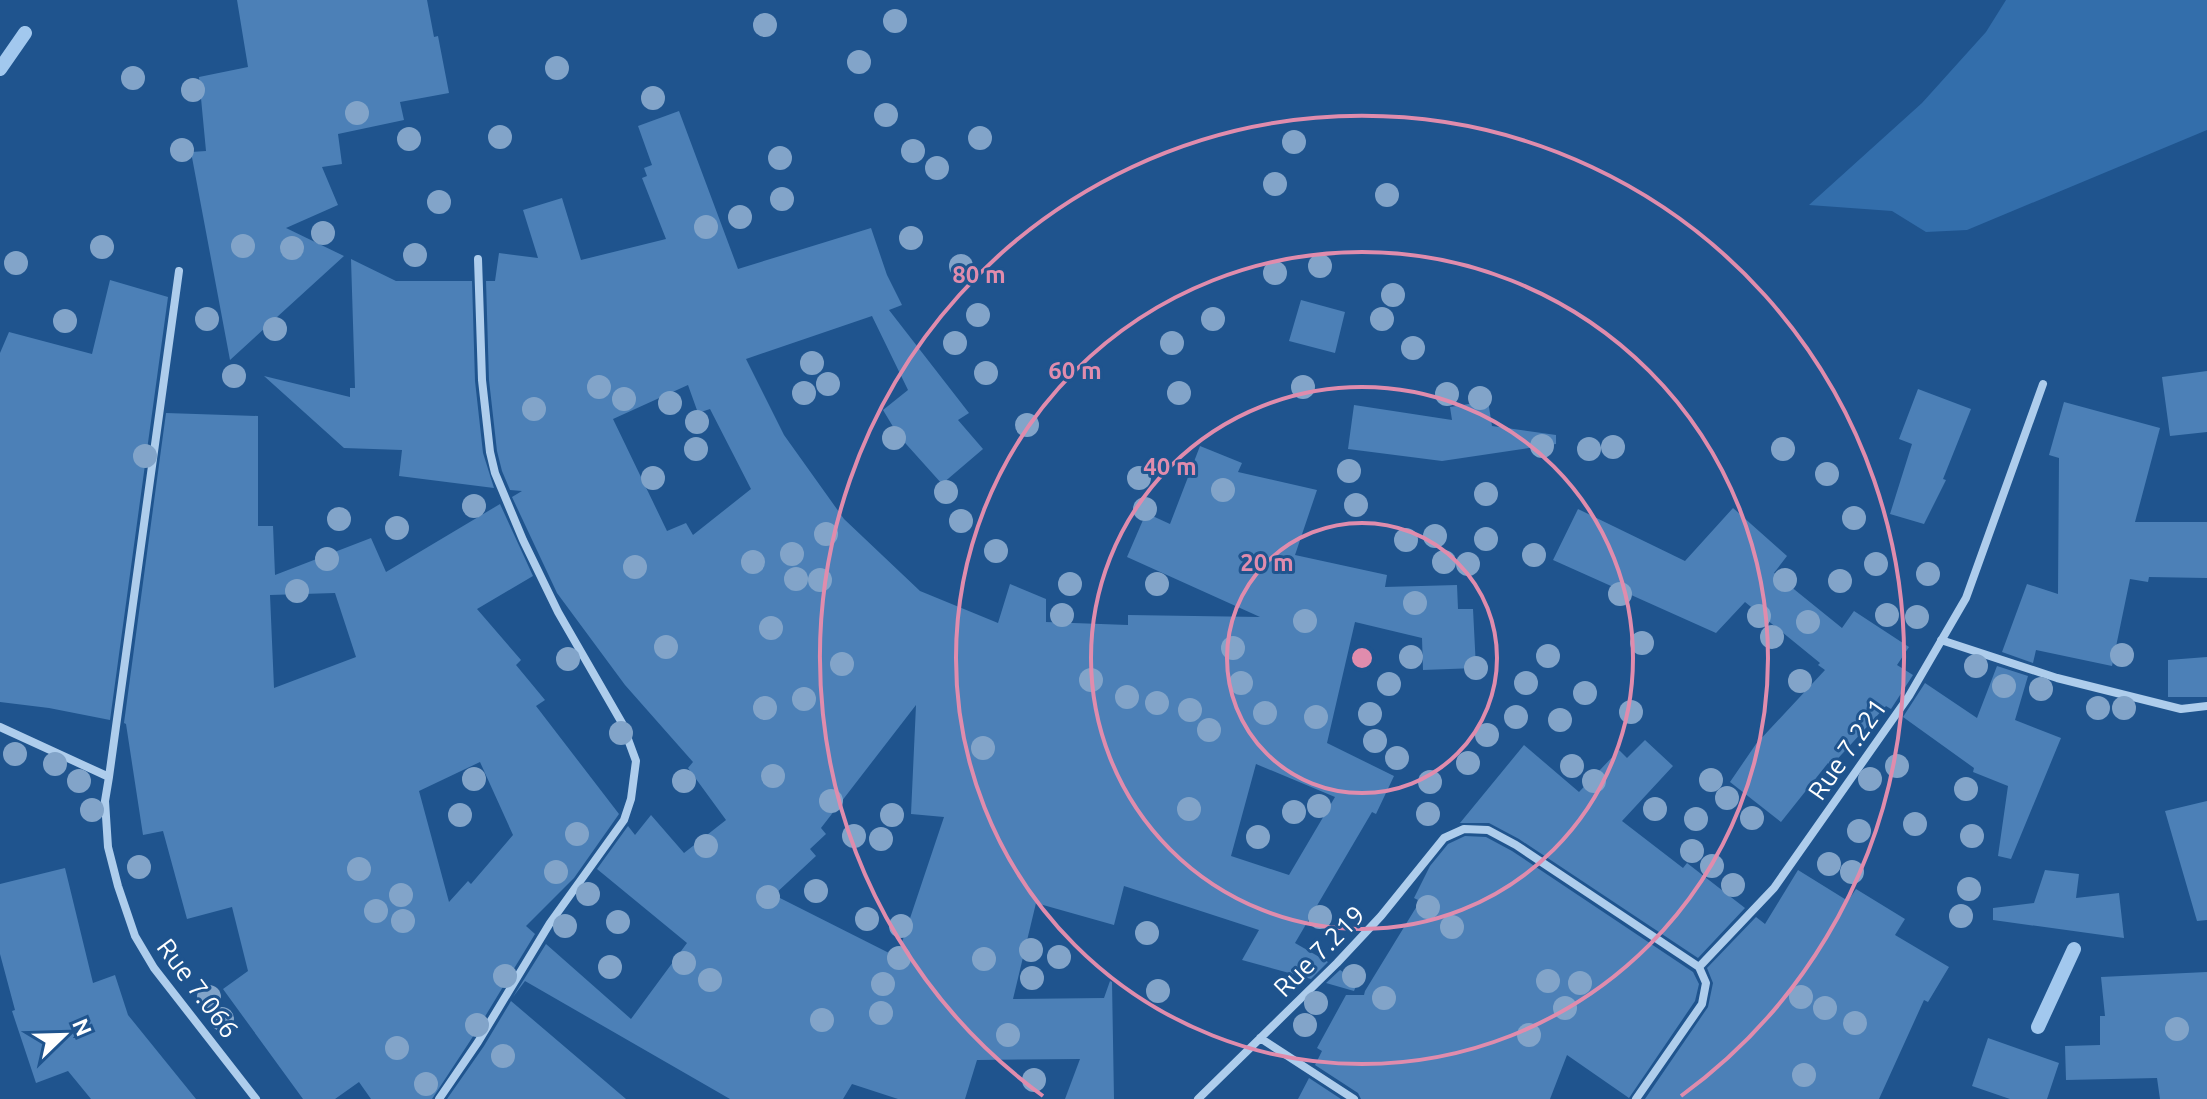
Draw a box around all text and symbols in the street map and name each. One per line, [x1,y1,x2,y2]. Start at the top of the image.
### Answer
text: 80 m [952,261,1006,288]
text: 60 m [1048,357,1102,384]
text: 40 m [1143,453,1197,480]
text: 20 m [1240,549,1294,576]
centre of rings [1348,644,1376,672]
street label: Rue 7.221 [1802,693,1892,805]
street label: Rue 7.219 [1268,900,1370,1002]
street label: Rue 7.066 [151,933,245,1043]
north arrow [24,995,104,1075]
text: N [68,1015,98,1039]

